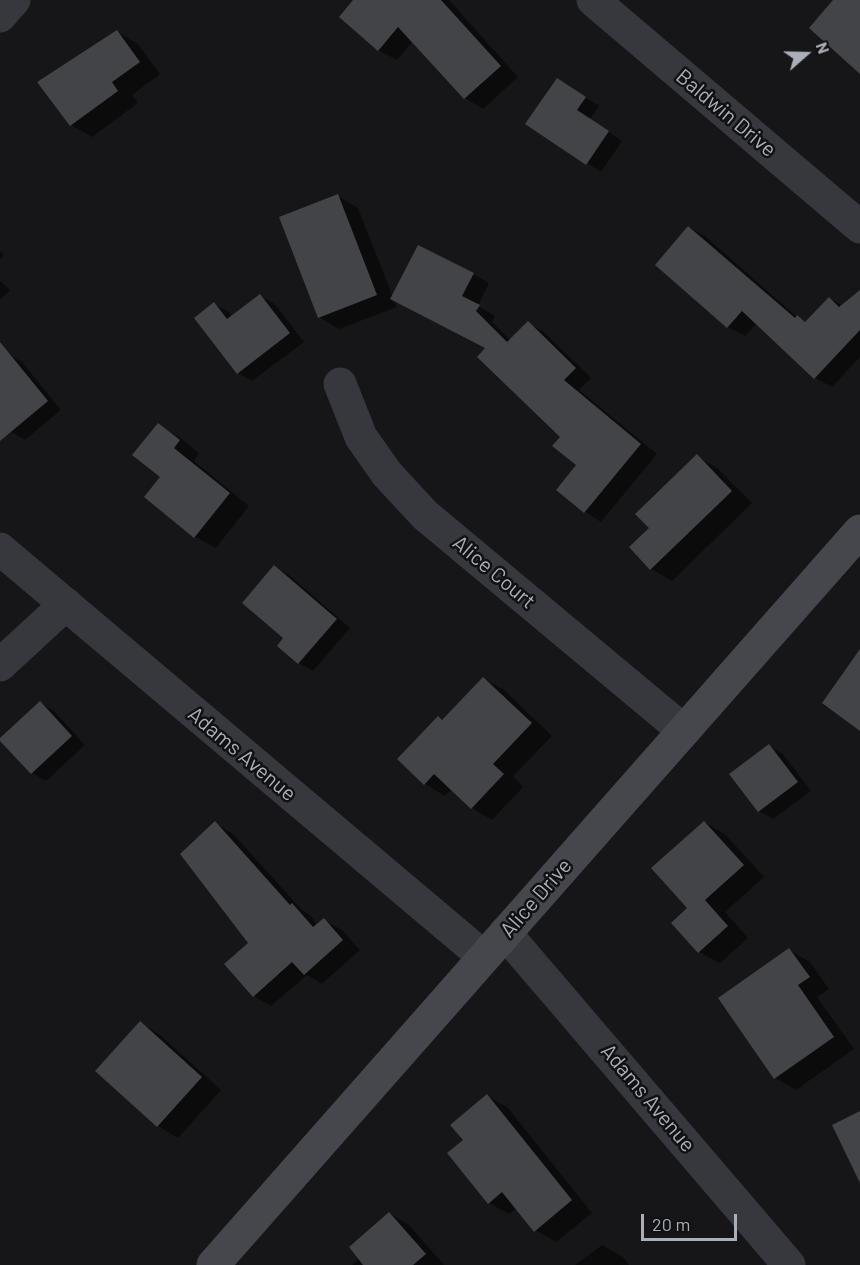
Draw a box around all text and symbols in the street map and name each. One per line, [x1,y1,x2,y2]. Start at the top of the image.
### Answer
north arrow [776,24,836,84]
text: N [813,39,834,56]
street label: Baldwin Drive [671,64,781,162]
street label: Alice Court [448,530,540,614]
street label: Adams Avenue [183,702,301,806]
street label: Alice Drive [495,854,577,942]
street label: Adams Avenue [596,1039,700,1157]
scale bar [644,1202,740,1240]
text: 20 m [652,1213,690,1235]

